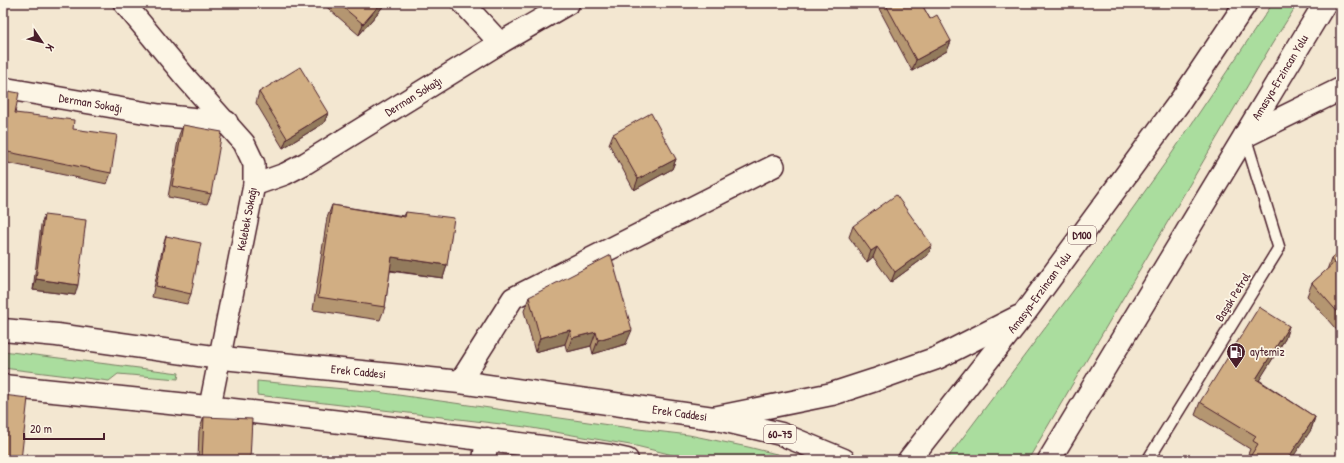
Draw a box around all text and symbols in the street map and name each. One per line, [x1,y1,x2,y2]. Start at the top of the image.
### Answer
north arrow [22,22,62,62]
street label: Amasya-Erzincan Yolu [1247,31,1312,123]
text: K [43,41,58,54]
street label: Derman Sokağı [381,72,445,120]
street label: Derman Sokağı [58,89,124,117]
street label: Kelebek Sokağı [232,186,261,252]
road number: D100 [1068,226,1096,244]
street label: Amasya-Erzincan Yolu [1003,248,1075,337]
street label: Başak Petrol [1211,268,1255,325]
fuel station icon: aytemiz [1225,341,1247,369]
place label: aytemiz [1250,343,1285,360]
street label: Erek Caddesi [330,360,387,382]
street label: Erek Caddesi [651,400,708,425]
scale bar [24,415,104,441]
text: 20 m [30,420,52,437]
road number: 60-75 [764,425,796,443]

